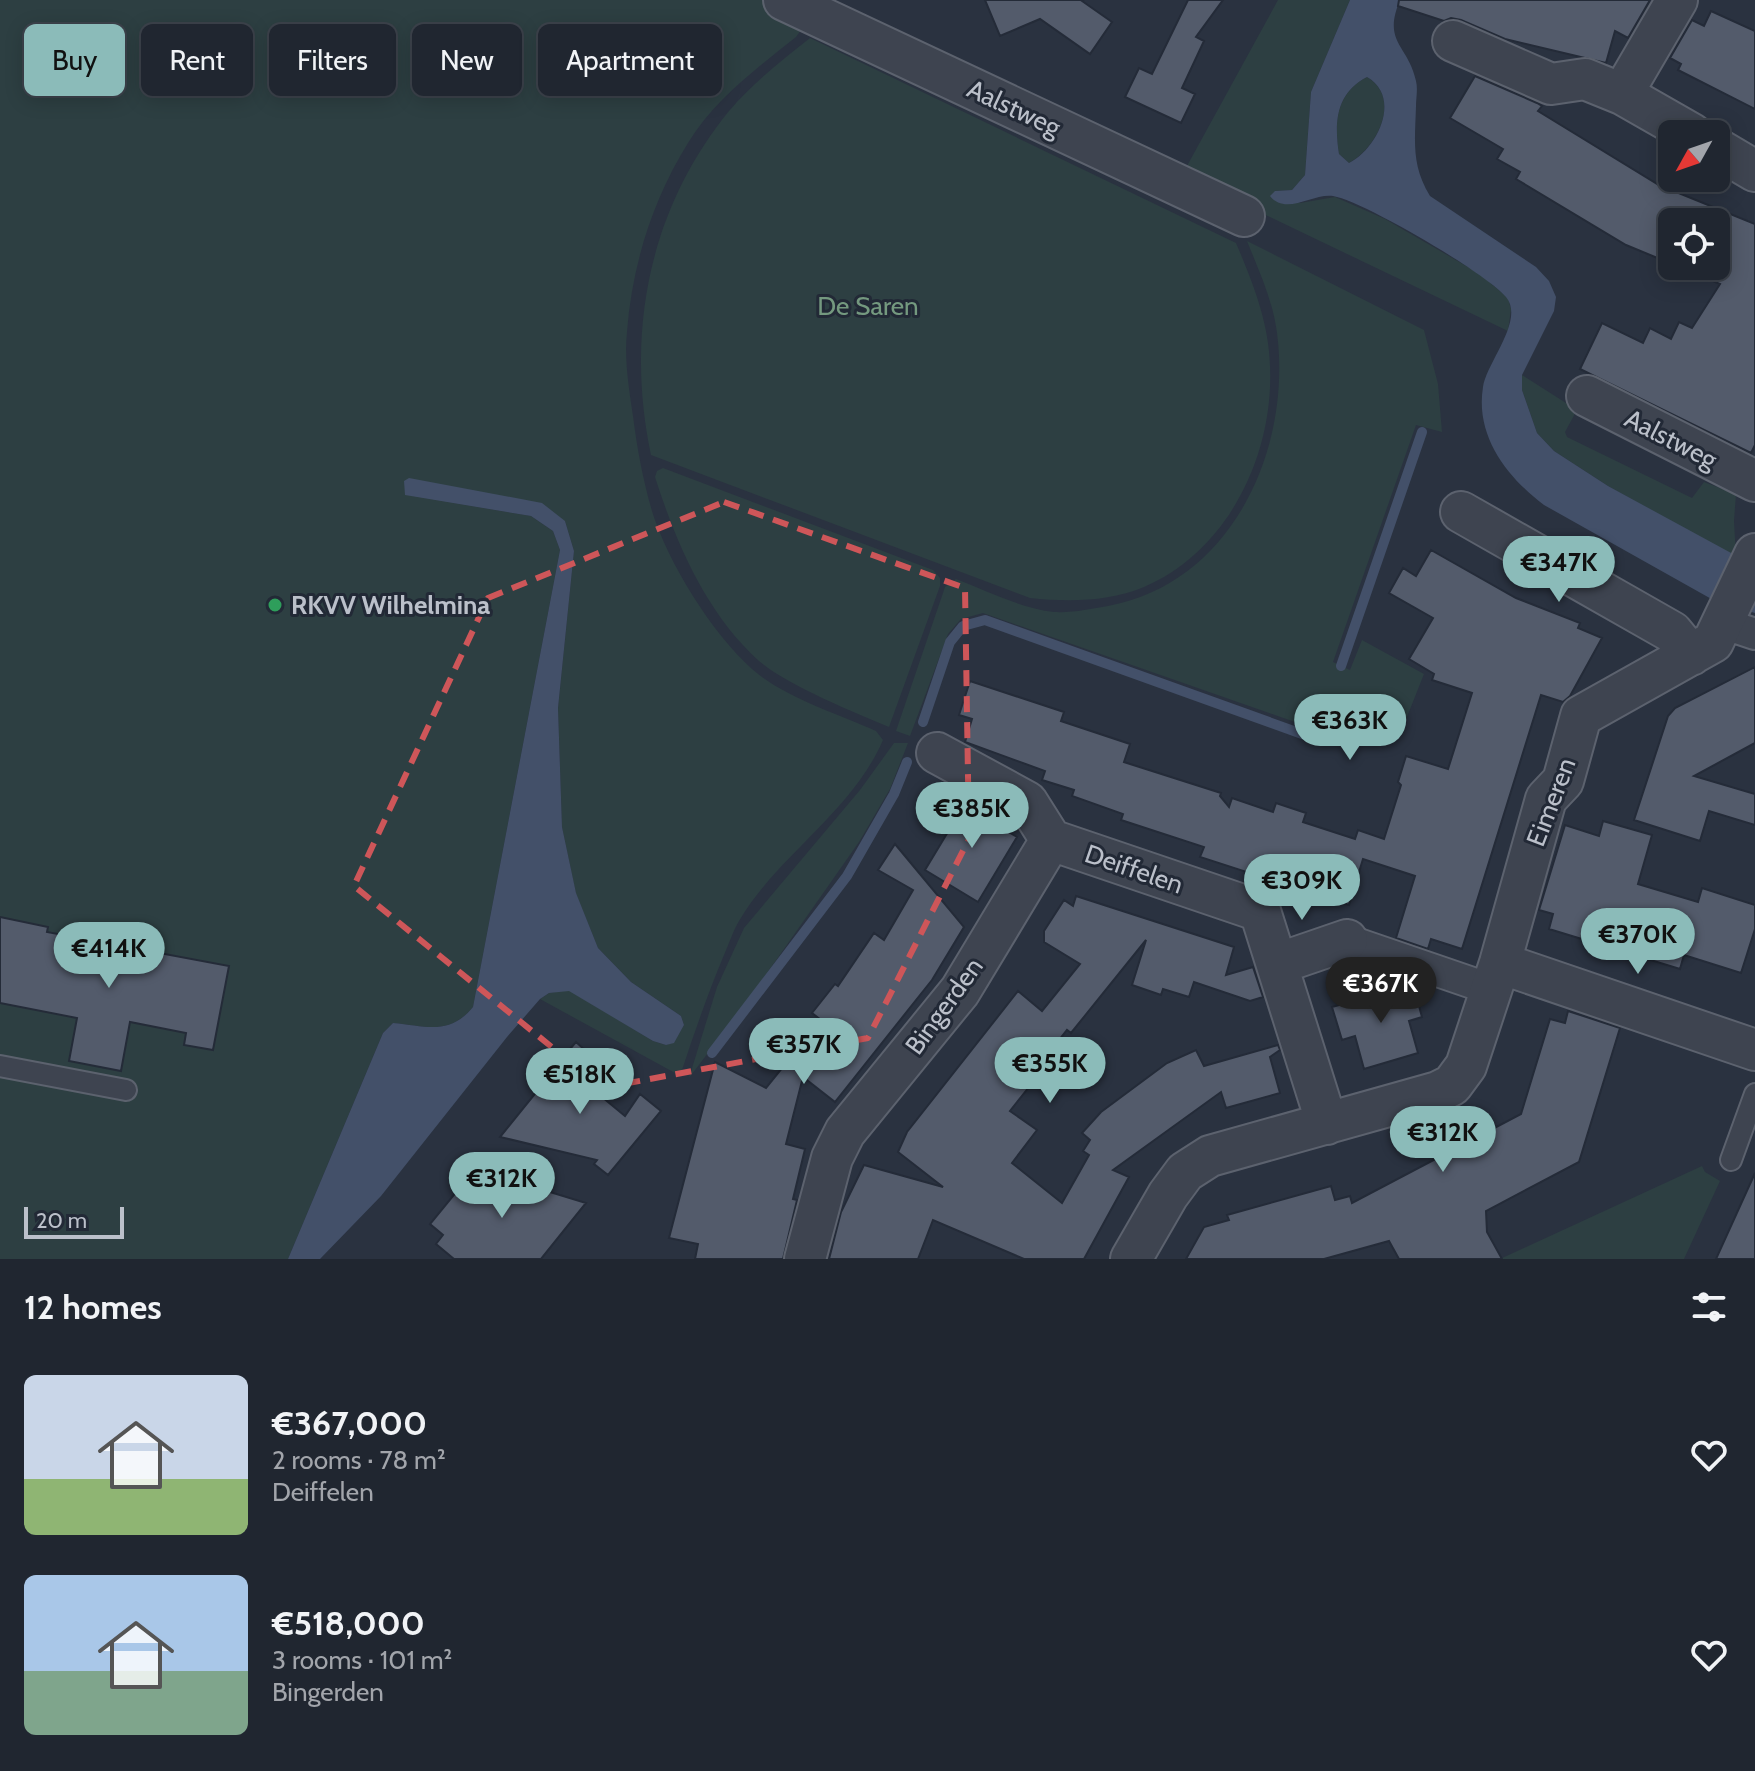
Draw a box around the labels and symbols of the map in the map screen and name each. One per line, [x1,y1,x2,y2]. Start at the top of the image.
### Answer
street label: Aalstweg [962,73,1067,144]
north arrow [1658,120,1730,192]
park label: De Saren [817,290,919,322]
street label: Aalstweg [1620,402,1723,476]
pin: €347K [1503,536,1615,604]
place label: RKVV Wilhelmina [291,589,490,621]
marker: RKVV Wilhelmina [266,596,284,614]
pin: €363K [1294,694,1406,762]
street label: Eimeren [1520,753,1582,851]
pin: €385K [916,782,1028,850]
street label: Deiffelen [1081,837,1187,901]
pin: €309K [1246,854,1358,922]
pin: €370K [1582,908,1694,976]
pin: €414K [53,922,165,990]
street label: Bingerden [898,951,990,1061]
pin: €367K [1325,957,1437,1025]
pin: €357K [748,1018,860,1086]
pin: €355K [994,1037,1106,1105]
pin: €518K [524,1048,636,1116]
pin: €312K [1387,1106,1499,1174]
pin: €312K [446,1152,558,1220]
scale bar [24,1203,124,1239]

